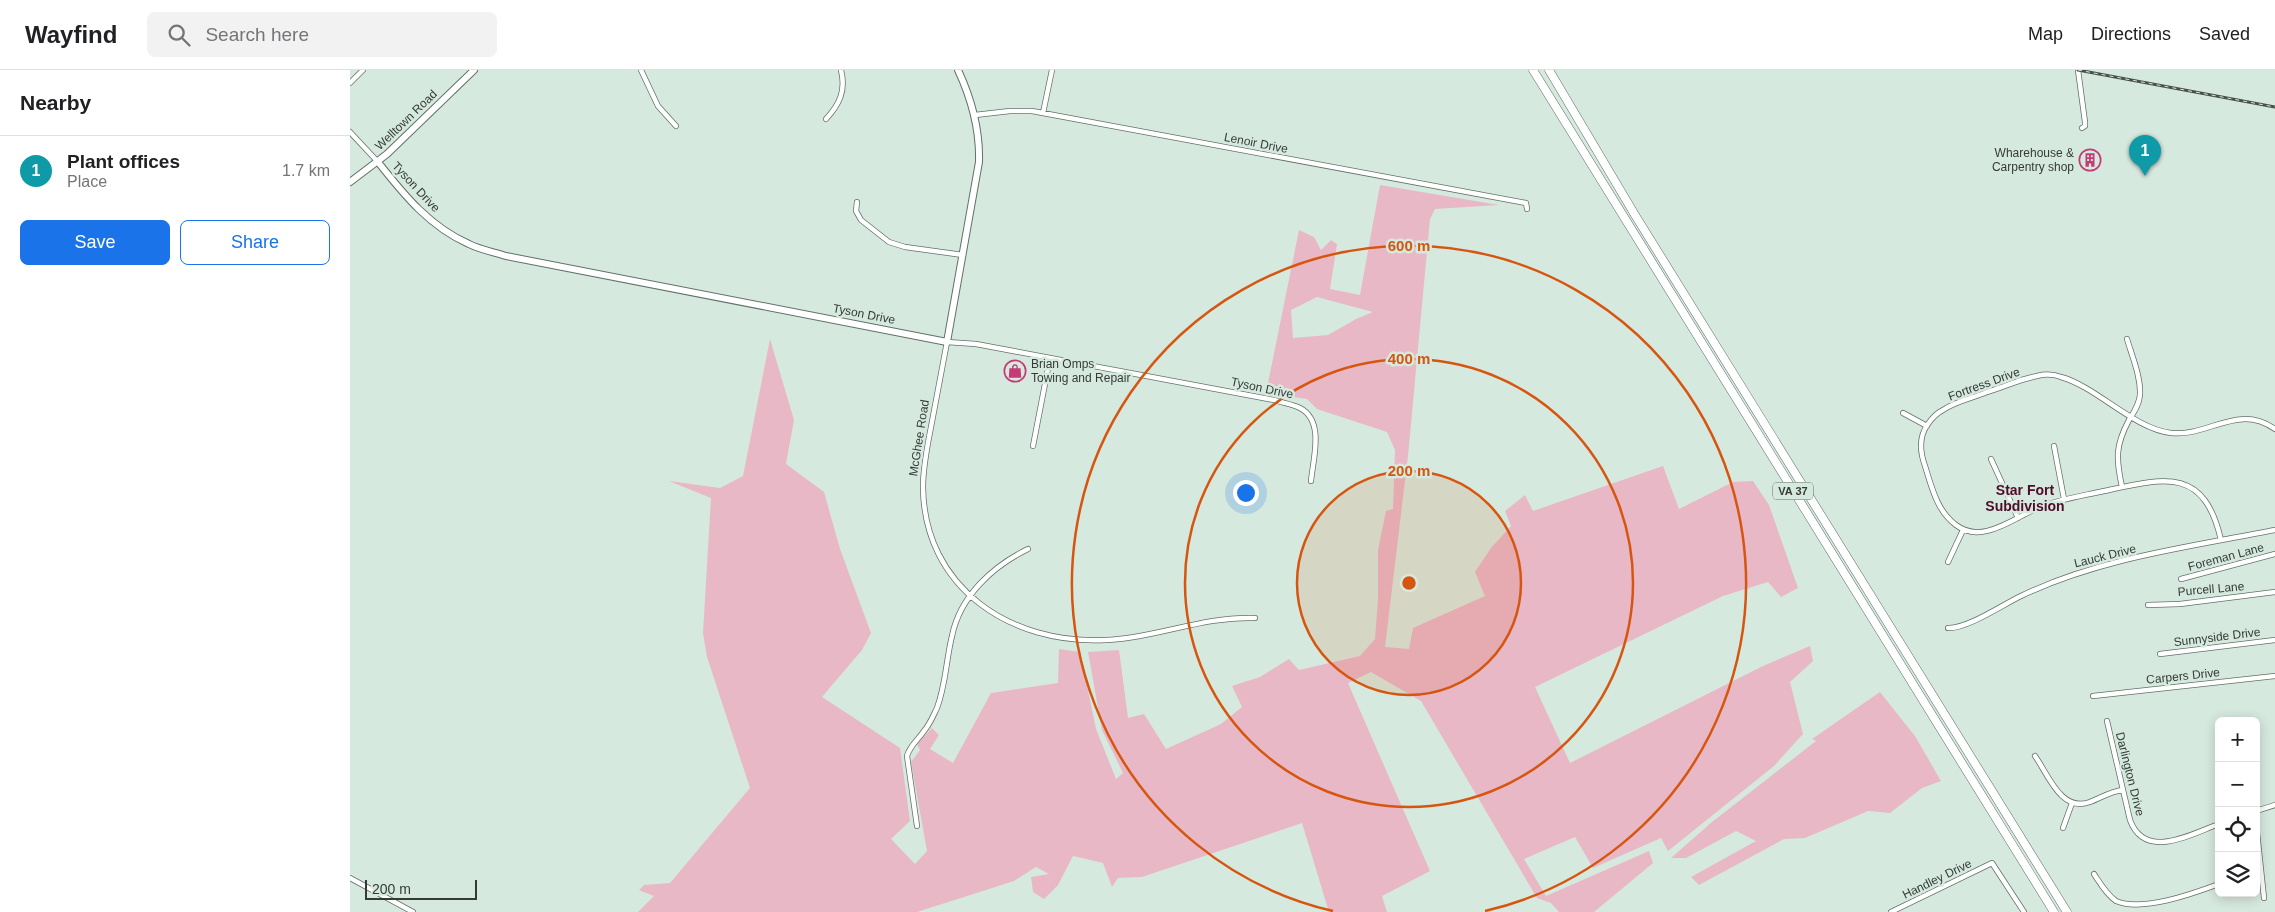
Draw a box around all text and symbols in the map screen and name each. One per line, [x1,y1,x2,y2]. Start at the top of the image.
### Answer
search box [147,12,497,57]
text: Wayfind [25,21,117,48]
icon: search [165,21,193,49]
text: Search here [205,24,309,45]
text: Map [2028,24,2063,44]
text: Directions [2091,24,2171,44]
text: Saved [2199,24,2250,44]
street label: Welltown Road [372,87,440,153]
text: Nearby [20,91,91,114]
street label: Lenoir Drive [1223,130,1289,156]
pin: 1 [2129,135,2161,176]
place label: Wharehouse & Carpentry shop [1992,146,2074,174]
building icon: Wharehouse & Carpentry shop [2078,148,2102,172]
text: Plant offices [67,151,180,172]
street label: Tyson Drive [389,159,443,215]
text: 1 [32,162,40,179]
text: 1.7 km [282,162,330,179]
text: Place [67,173,107,190]
button: Save [20,220,170,265]
button: Share [180,220,330,265]
text: 600 m [1388,237,1430,254]
street label: Tyson Drive [832,301,897,327]
text: 400 m [1388,350,1430,367]
place label: Brian Omps Towing and Repair [1031,357,1130,385]
shop icon: Brian Omps Towing and Repair [1003,359,1027,383]
street label: Fortress Drive [1946,364,2022,403]
street label: Tyson Drive [1230,375,1295,401]
street label: McGhee Road [906,399,932,477]
text: 200 m [1388,462,1430,479]
your location [1233,480,1259,506]
road number: VA 37 [1773,482,1813,500]
district label: Star Fort Subdivision [1985,482,2065,514]
street label: Foreman Lane [2186,540,2266,574]
street label: Lauck Drive [2073,541,2138,570]
centre of rings [1400,574,1418,592]
street label: Purcell Lane [2177,579,2245,599]
street label: Sunnyside Drive [2173,625,2262,649]
street label: Carpers Drive [2145,665,2221,687]
map controls [2215,717,2260,897]
button: + [2215,717,2260,762]
street label: Darlington Drive [2113,731,2147,818]
button: − [2215,762,2260,807]
button: locate [2215,807,2260,852]
button: layers [2215,852,2260,897]
street label: Handley Drive [1900,856,1974,902]
scale bar [365,877,478,900]
text: 200 m [372,881,411,897]

